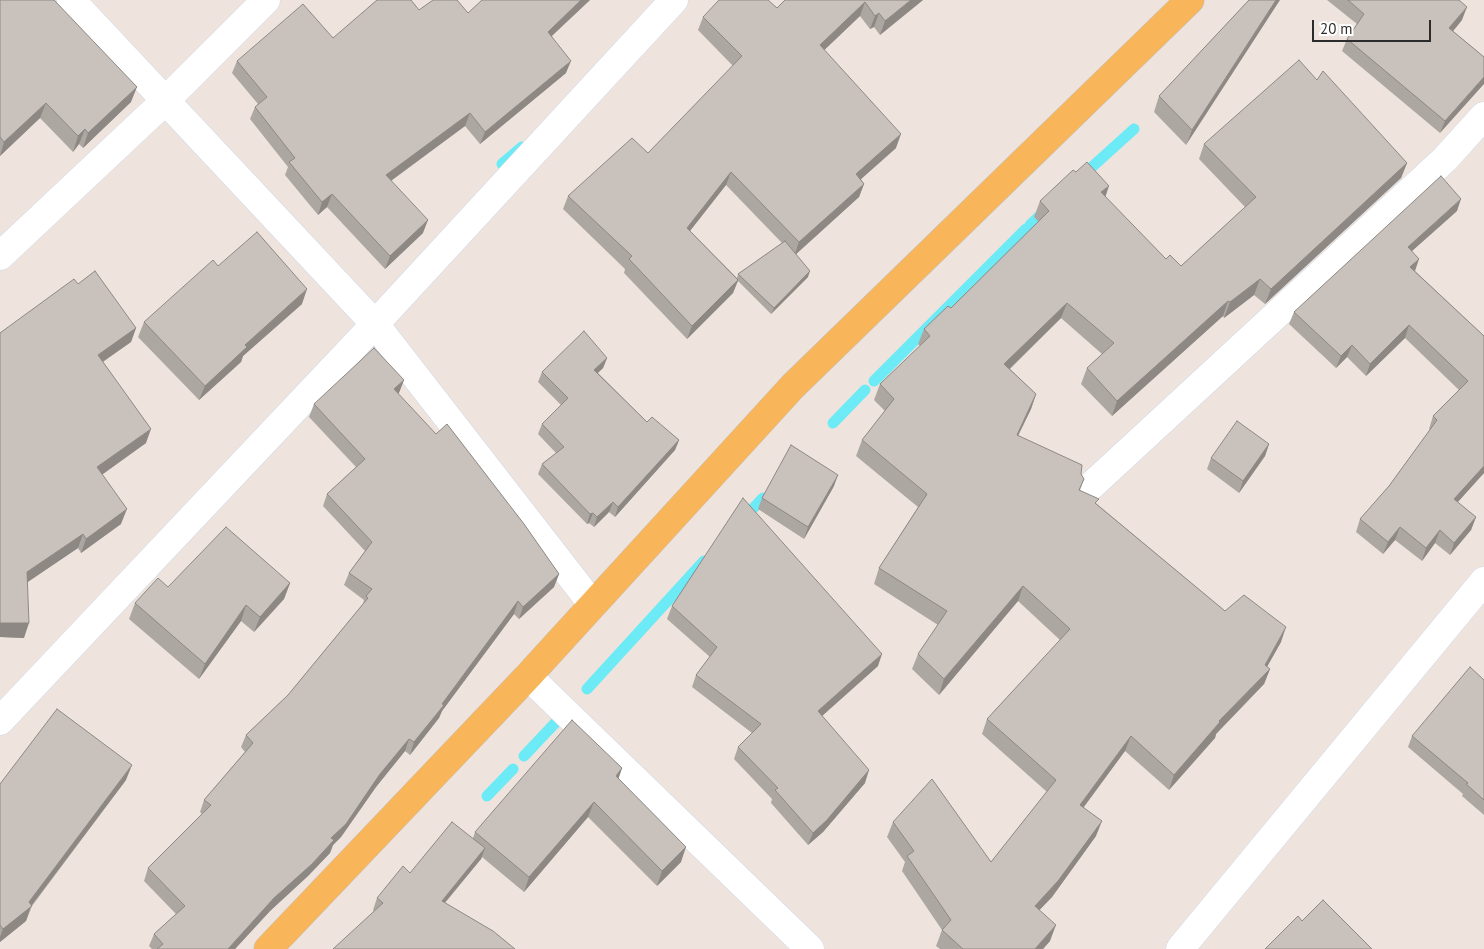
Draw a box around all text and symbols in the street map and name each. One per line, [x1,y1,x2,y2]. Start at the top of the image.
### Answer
scale bar [1314,10,1433,42]
text: 20 m [1320,19,1353,38]

